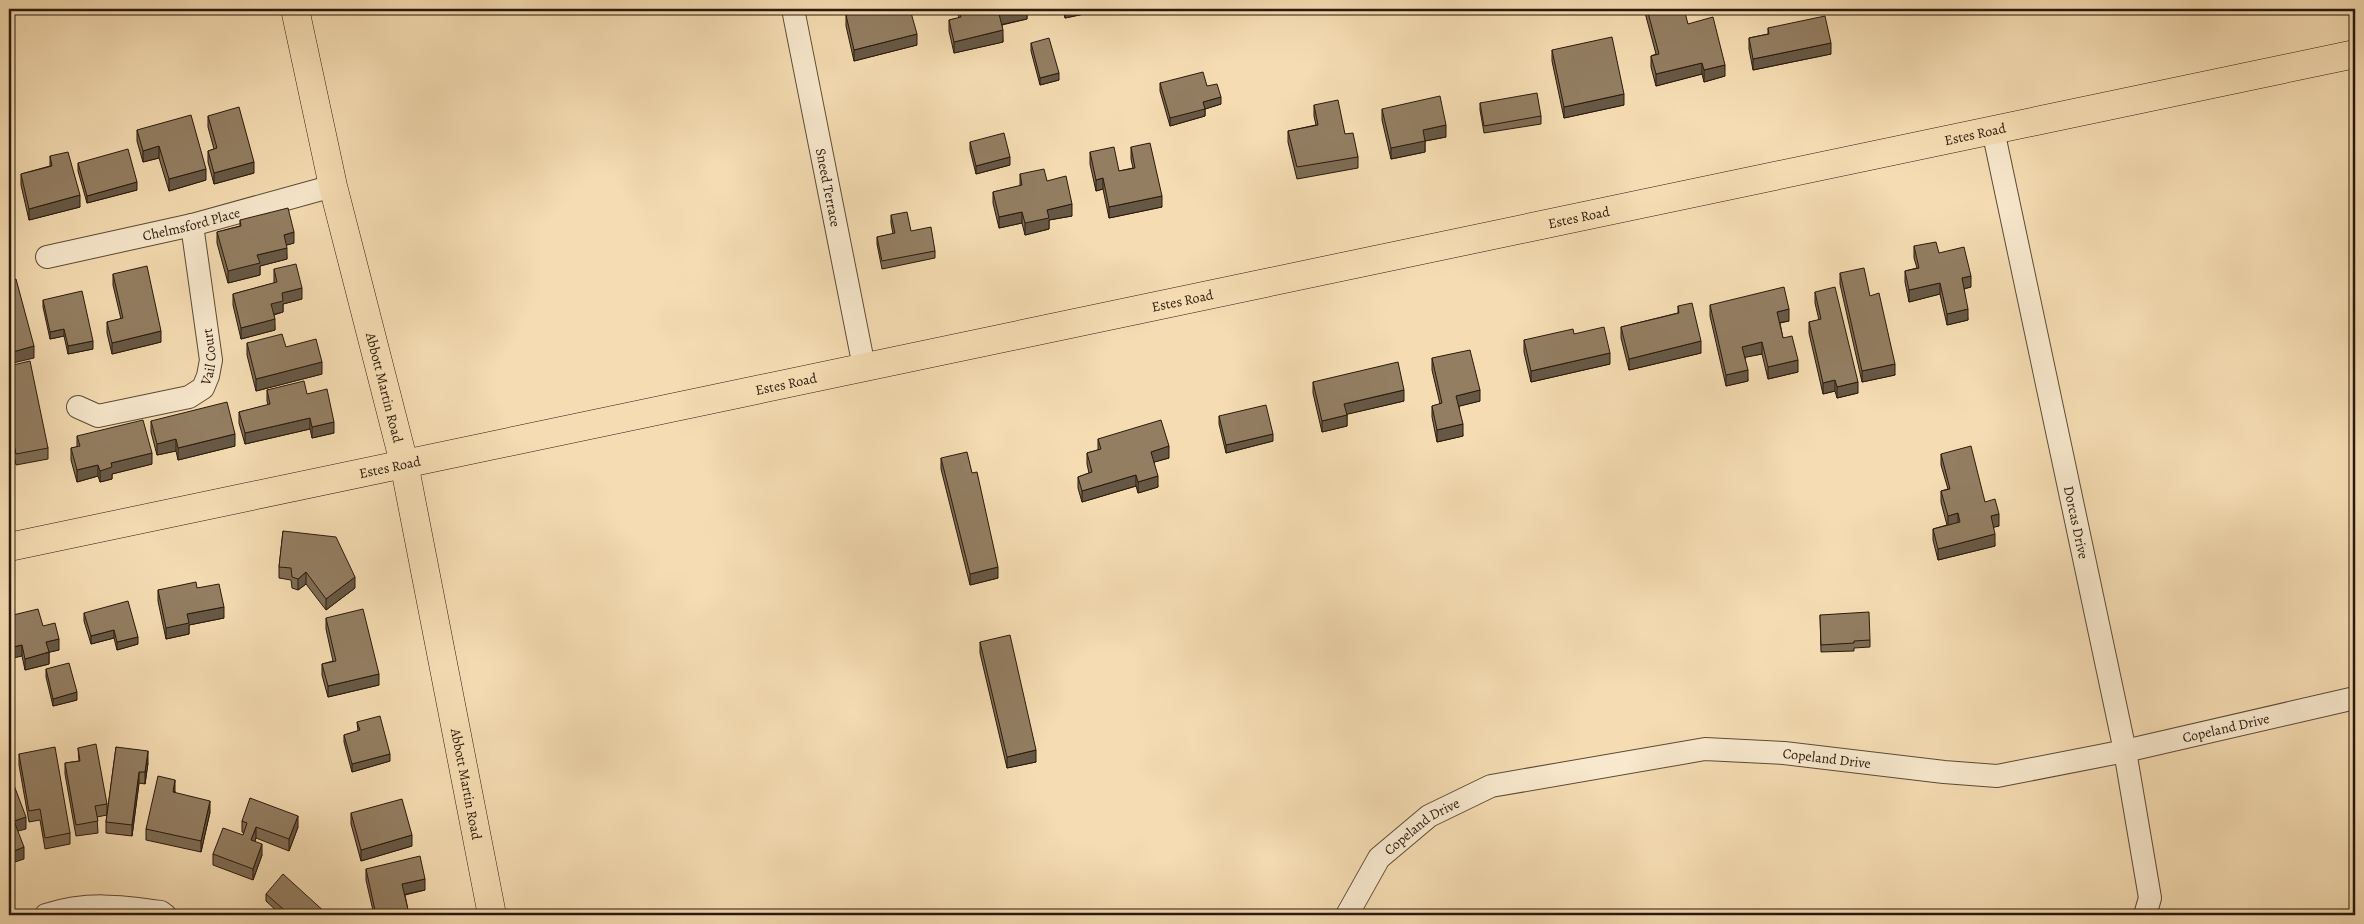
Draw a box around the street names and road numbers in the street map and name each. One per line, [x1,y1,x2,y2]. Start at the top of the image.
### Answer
street label: Estes Road [1943,118,2008,150]
street label: Sneed Terrace [811,146,846,229]
street label: Estes Road [1546,201,1612,233]
street label: Chelmsford Place [141,203,242,245]
street label: Estes Road [1150,285,1215,316]
street label: Vail Court [195,327,221,389]
street label: Abbott Martin Road [361,329,408,445]
street label: Estes Road [754,368,819,399]
street label: Estes Road [357,451,423,483]
street label: Dorcas Drive [2059,484,2093,561]
street label: Copeland Drive [2181,709,2271,747]
street label: Abbott Martin Road [446,726,487,842]
street label: Copeland Drive [1782,743,1872,773]
street label: Copeland Drive [1380,793,1463,859]

